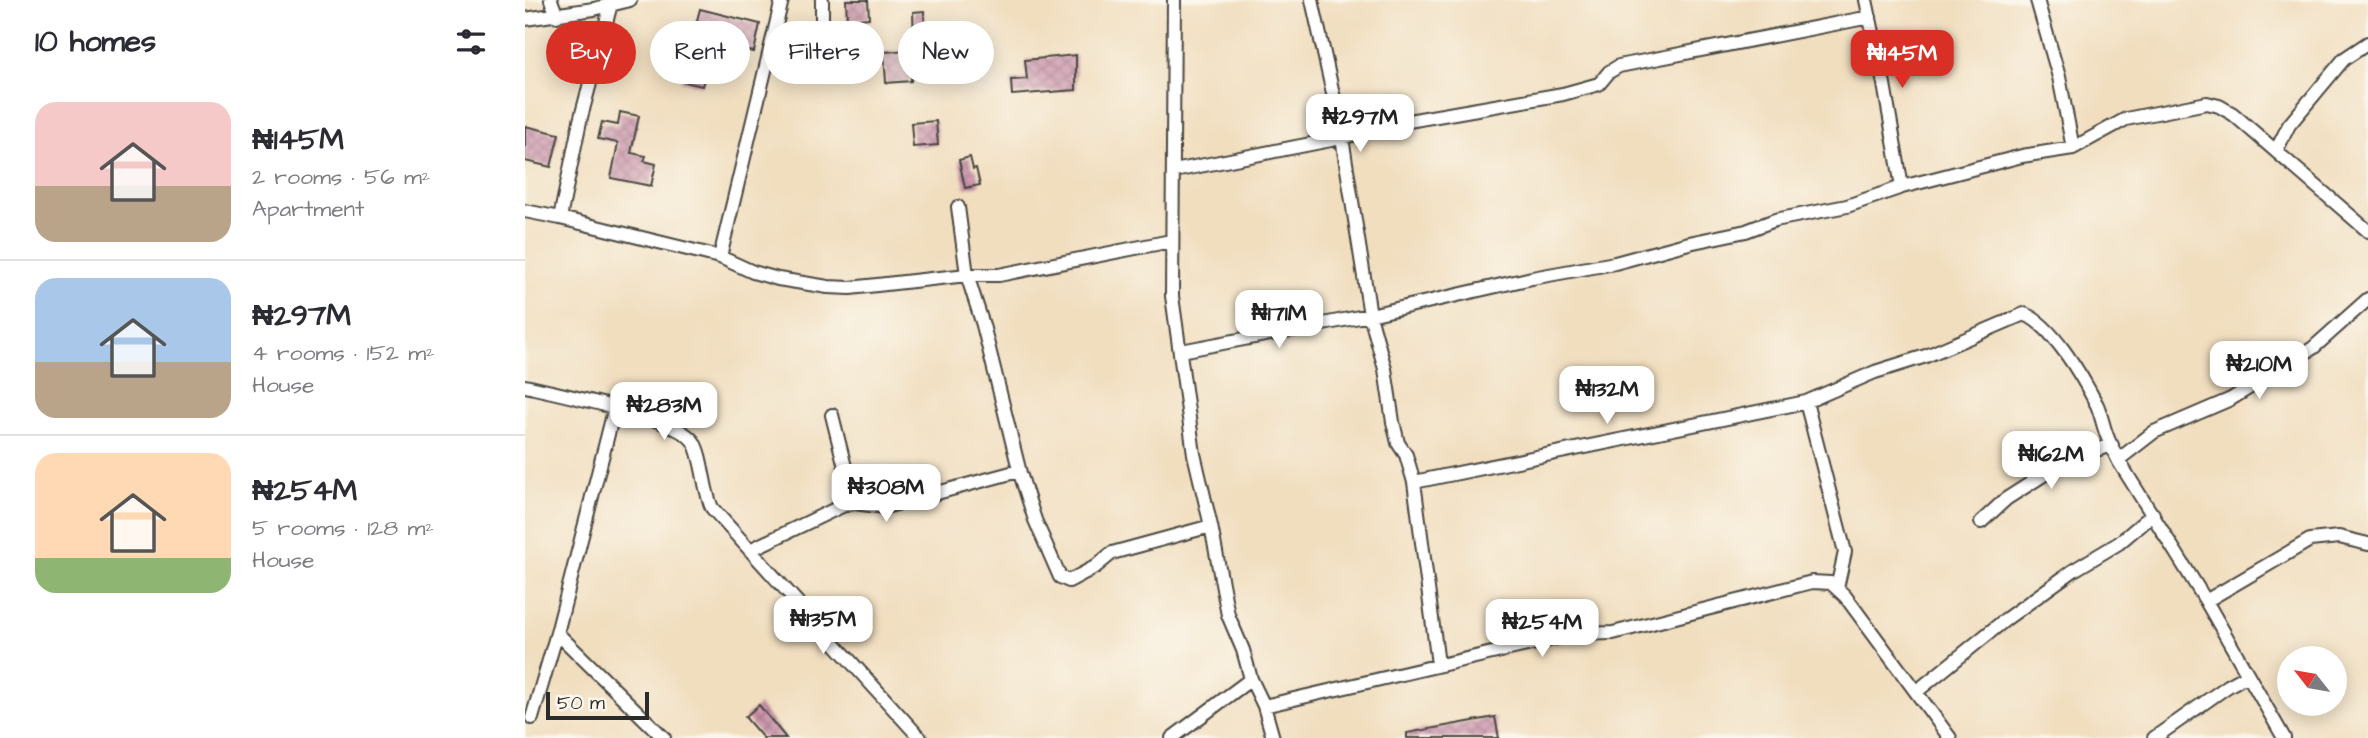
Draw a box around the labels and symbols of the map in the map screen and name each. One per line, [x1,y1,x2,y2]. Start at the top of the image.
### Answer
pin: ₦145M [1853,31,1951,90]
pin: ₦297M [1311,94,1409,154]
pin: ₦171M [1230,290,1328,350]
pin: ₦210M [2210,342,2308,401]
pin: ₦132M [1558,366,1656,426]
pin: ₦283M [615,382,713,442]
pin: ₦162M [2002,432,2100,491]
pin: ₦308M [837,464,935,524]
pin: ₦135M [774,596,872,656]
pin: ₦254M [1493,600,1591,659]
north arrow [2277,646,2347,716]
scale bar [546,689,649,721]

